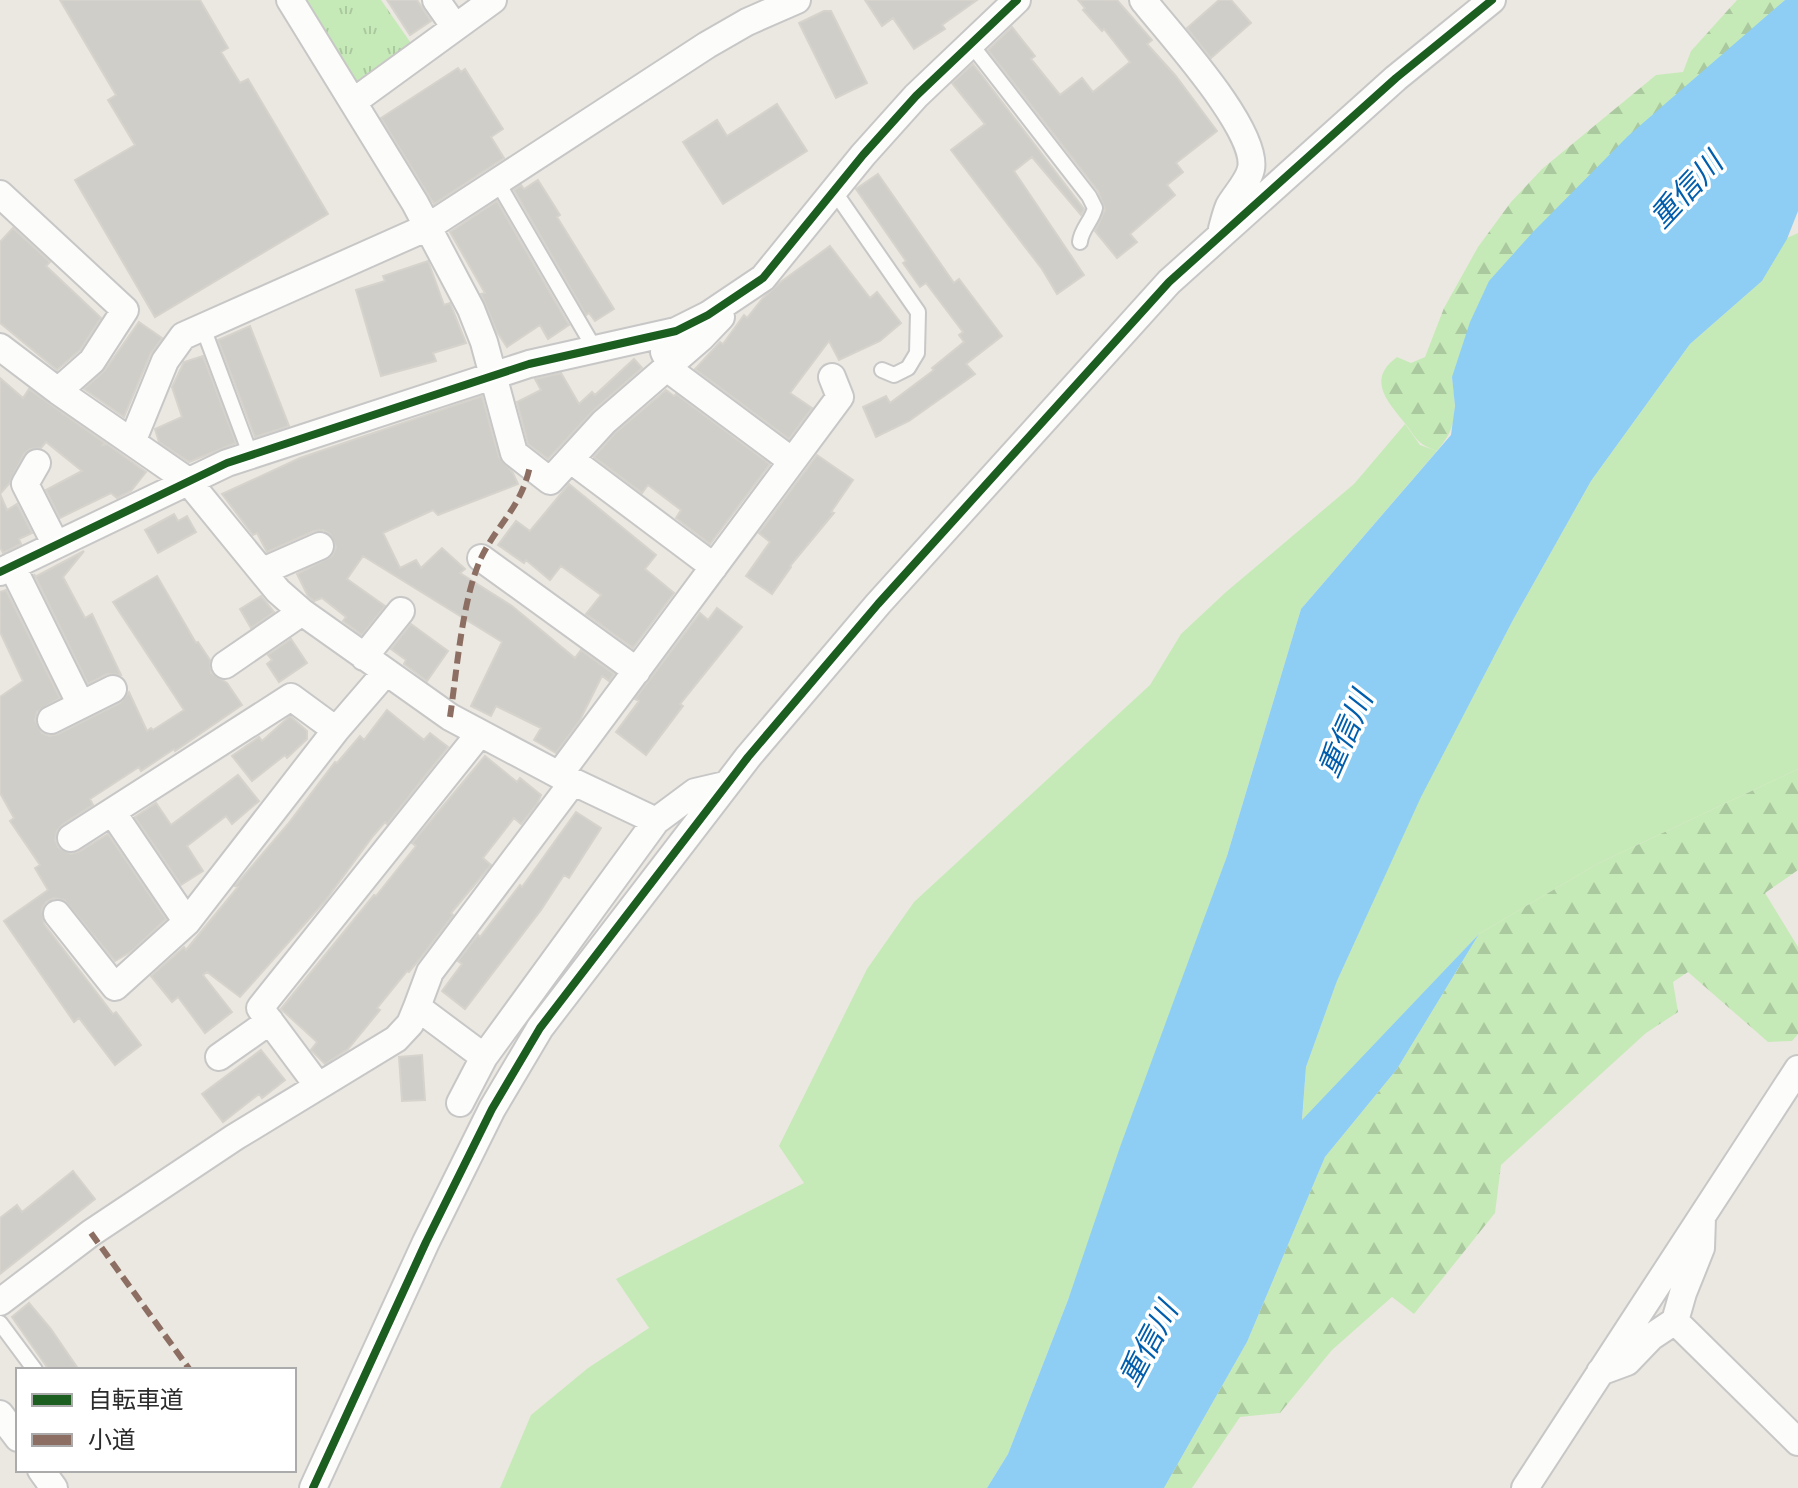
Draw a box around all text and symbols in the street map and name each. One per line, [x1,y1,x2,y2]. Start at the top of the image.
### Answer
water label: 重信川 [1642,142,1732,236]
water label: 重信川 [1310,683,1381,783]
water label: 重信川 [1111,1293,1187,1392]
legend [16,1368,296,1472]
text: 自転車道 [88,1385,184,1414]
text: 小道 [88,1425,136,1454]

